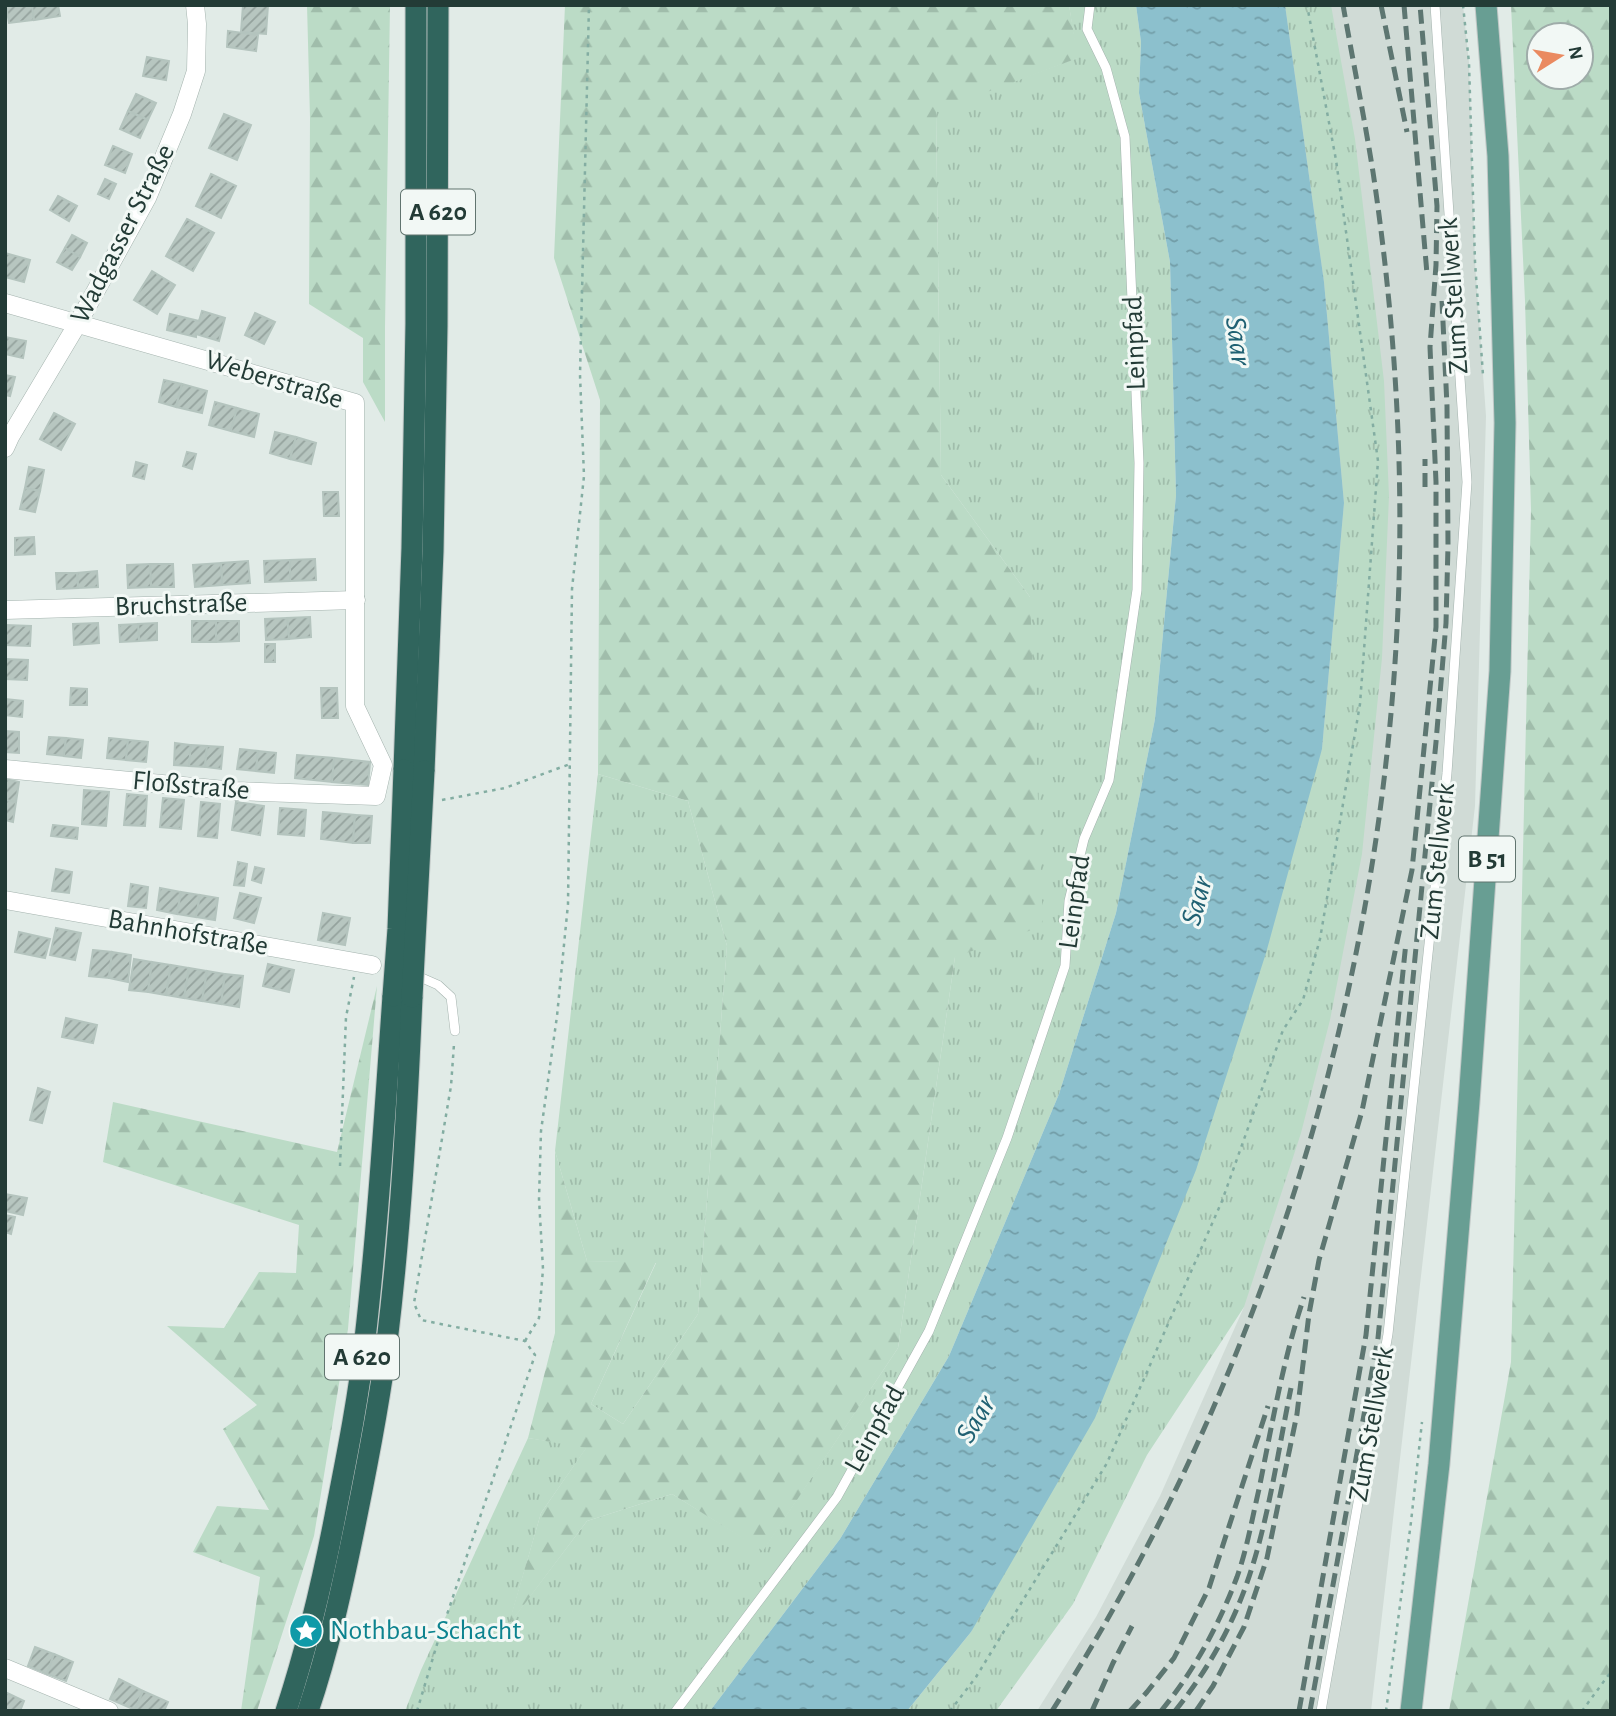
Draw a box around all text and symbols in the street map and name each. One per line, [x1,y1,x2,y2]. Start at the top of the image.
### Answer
north arrow [1525,21,1595,91]
text: N [1565,45,1586,61]
street label: Wadgasser Straße [66,140,180,328]
road number: A 620 [401,190,475,234]
street label: Zum Stellwerk [1435,216,1473,375]
street label: Leinpfad [1119,295,1151,391]
water label: Saar [1220,315,1256,369]
street label: Weberstraße [202,346,346,414]
street label: Bruchstraße [114,589,248,621]
street label: Floßstraße [131,767,251,805]
street label: Zum Stellwerk [1416,781,1460,941]
road number: B 51 [1459,836,1515,881]
street label: Leinpfad [1055,853,1095,951]
water label: Saar [1176,872,1218,929]
street label: Bahnhofstraße [106,905,270,961]
road number: A 620 [325,1334,399,1380]
street label: Zum Stellwerk [1345,1344,1399,1504]
street label: Leinpfad [840,1381,910,1477]
water label: Saar [951,1389,1002,1448]
place icon: Nothbau-Schacht [287,1612,325,1650]
place label: Nothbau-Schacht [330,1617,521,1645]

